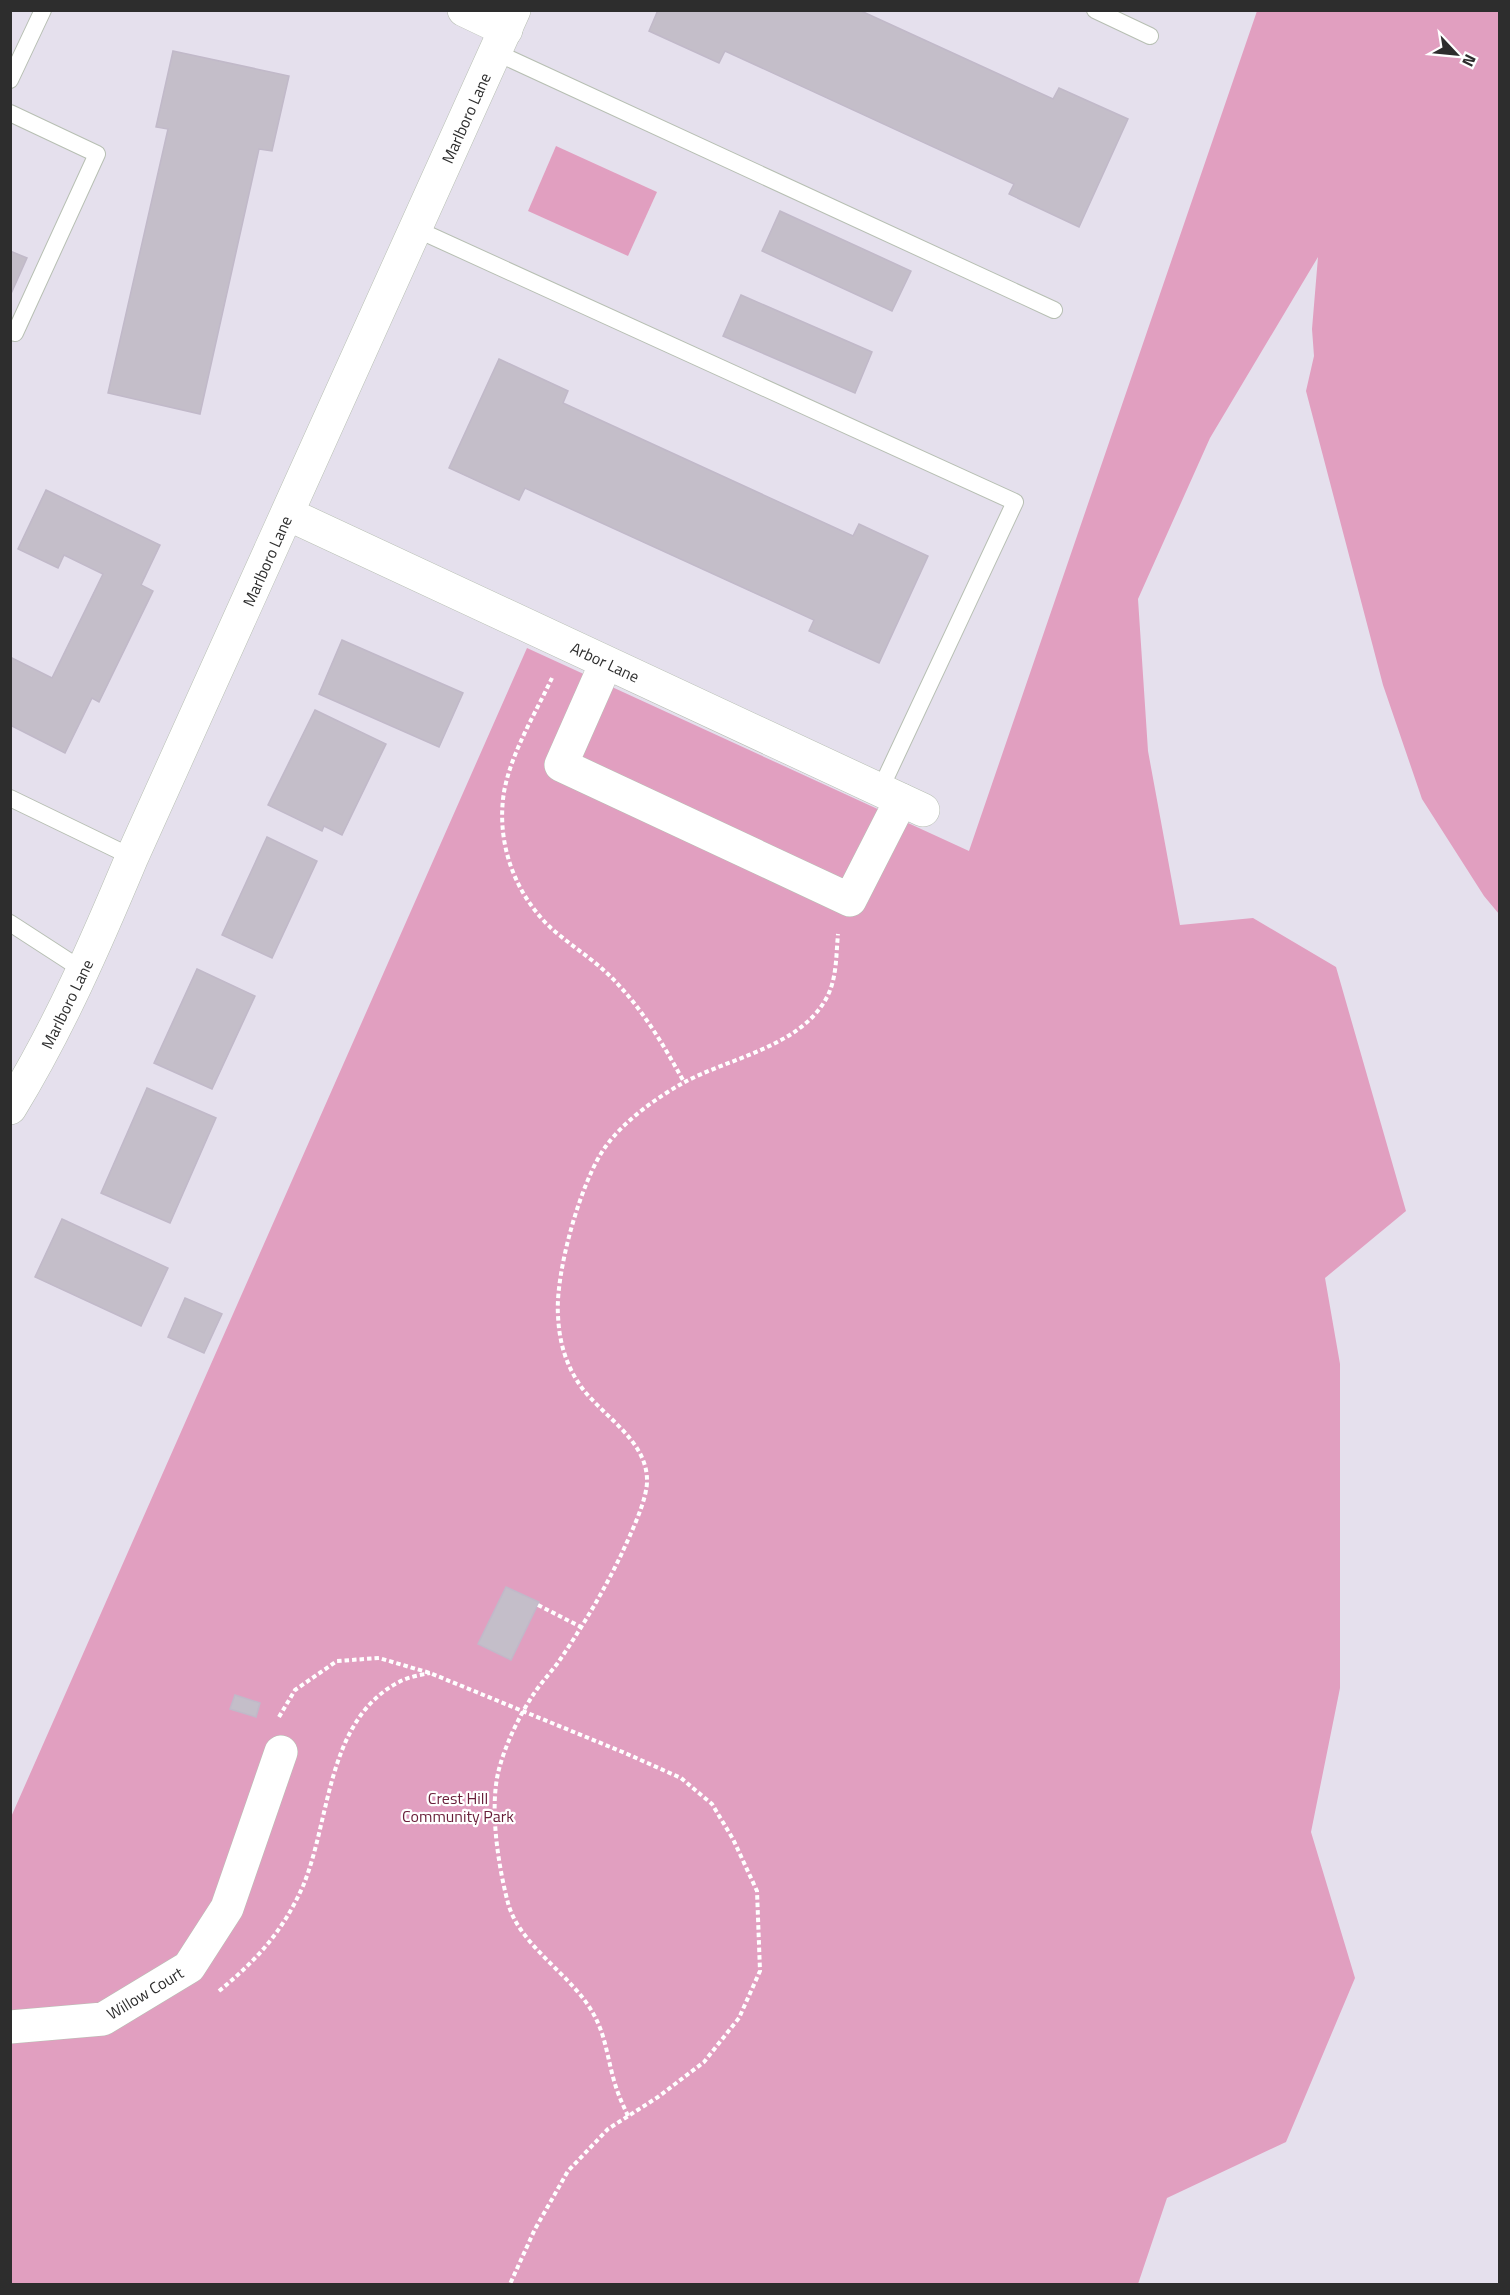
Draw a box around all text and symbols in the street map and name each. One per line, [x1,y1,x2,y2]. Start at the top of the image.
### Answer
north arrow [1426,24,1486,84]
text: N [1456,50,1483,71]
street label: Marlboro Lane [435,69,497,167]
street label: Marlboro Lane [236,512,298,610]
street label: Arbor Lane [567,636,643,688]
street label: Marlboro Lane [35,955,99,1053]
park label: Crest Hill Community Park [402,1786,514,1828]
street label: Willow Court [102,1960,188,2025]

